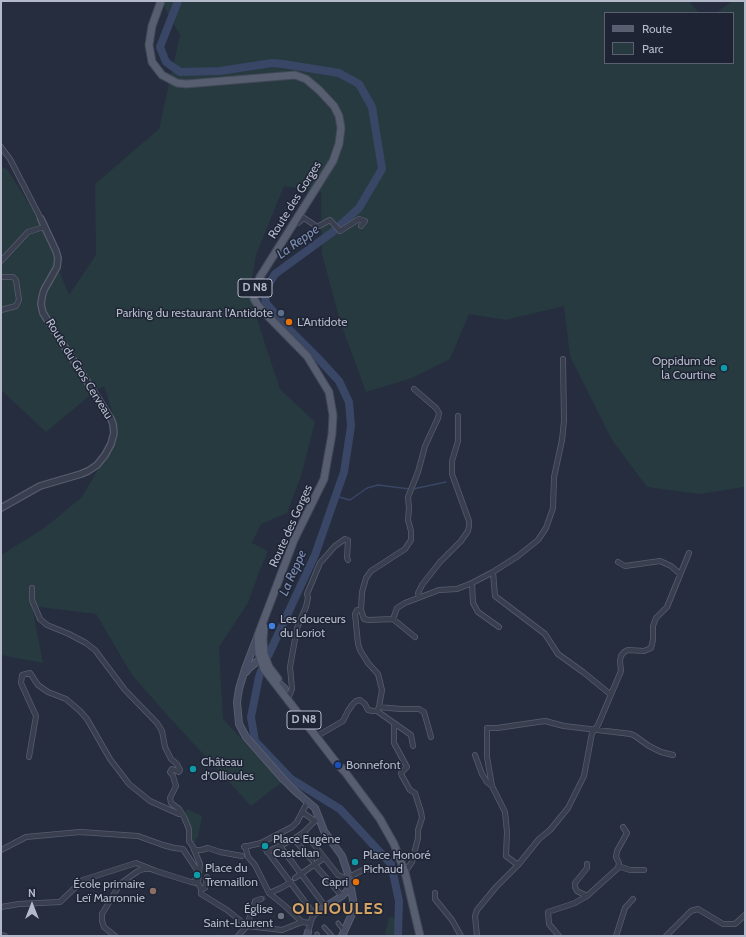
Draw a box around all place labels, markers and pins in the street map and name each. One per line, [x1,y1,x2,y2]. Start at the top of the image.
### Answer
place label: Parking du restaurant l'Antidote [116,306,273,320]
marker: Parking du restaurant l'Antidote [276,308,286,318]
place label: L'Antidote [297,315,347,329]
marker: L'Antidote [284,317,294,327]
place label: Oppidum de la Courtine [652,354,716,382]
marker: Oppidum de la Courtine [719,363,729,373]
place label: Les douceurs du Loriot [280,612,346,640]
marker: Les douceurs du Loriot [267,621,277,631]
place label: Château d'Ollioules [201,755,254,783]
place label: Bonnefont [346,758,400,772]
marker: Bonnefont [333,760,343,770]
marker: Château d'Ollioules [188,764,198,774]
place label: Place Eugène Castellan [273,832,340,860]
marker: Place Eugène Castellan [260,841,270,851]
place label: Place Honoré Pichaud [363,848,431,876]
marker: Place Honoré Pichaud [350,857,360,867]
place label: Place du Tremaillon [205,861,258,889]
marker: Place du Tremaillon [192,870,202,880]
place label: Capri [322,875,348,889]
place label: École primaire Leï Marronnie [73,877,145,905]
marker: Capri [351,877,361,887]
marker: École primaire Leï Marronnie [148,886,158,896]
place label: Église Saint-Laurent [203,902,273,930]
marker: Église Saint-Laurent [276,911,286,921]

